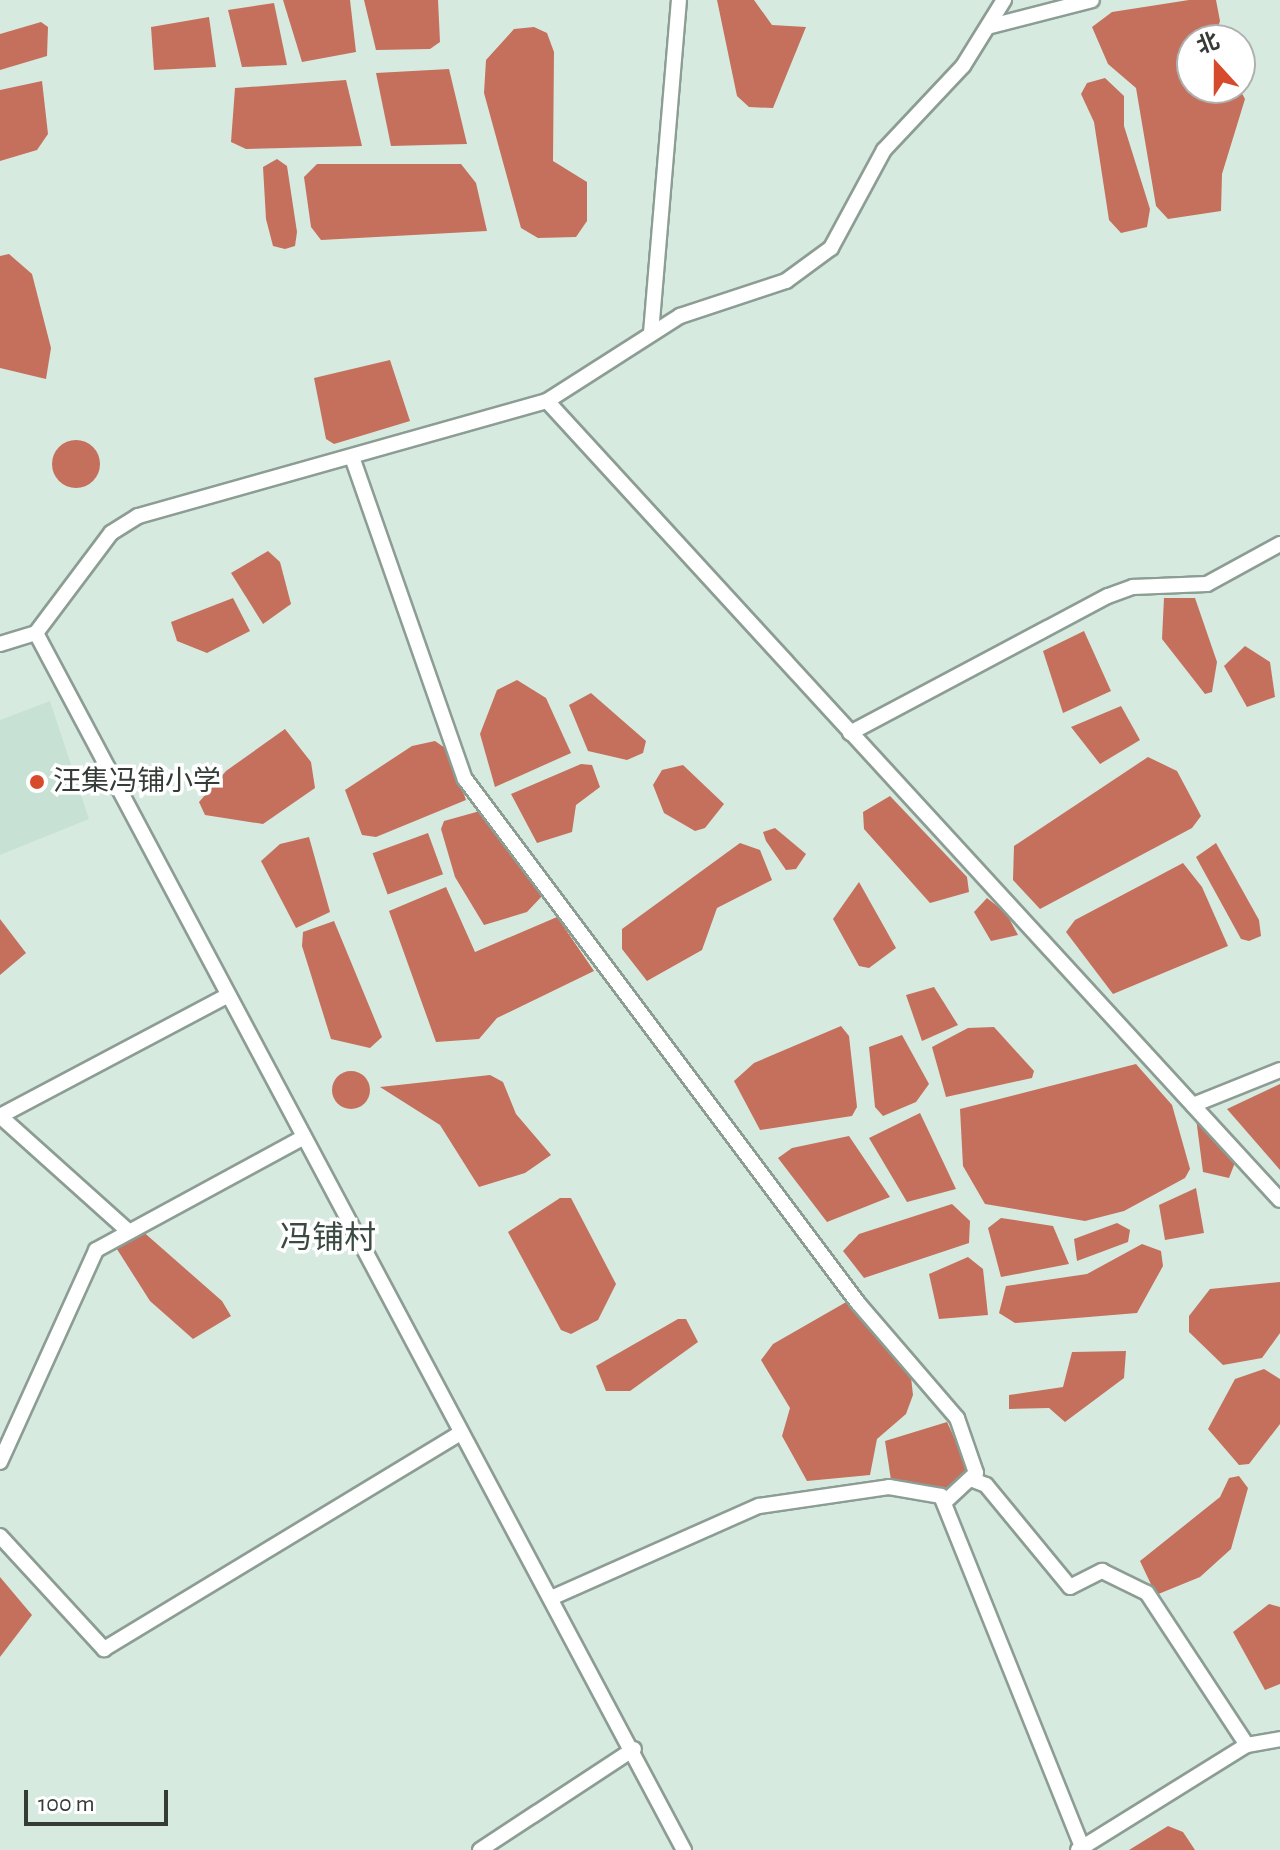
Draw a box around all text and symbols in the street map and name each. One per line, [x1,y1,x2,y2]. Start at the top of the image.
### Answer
north arrow [1176,24,1256,104]
text: 北 [1194,29,1222,58]
place label: 汪集冯铺小学 [53,765,221,799]
marker: 汪集冯铺小学 [28,773,46,791]
district label: 冯铺村 [280,1219,376,1257]
scale bar [28,1774,172,1824]
text: 100 m [38,1792,95,1816]

